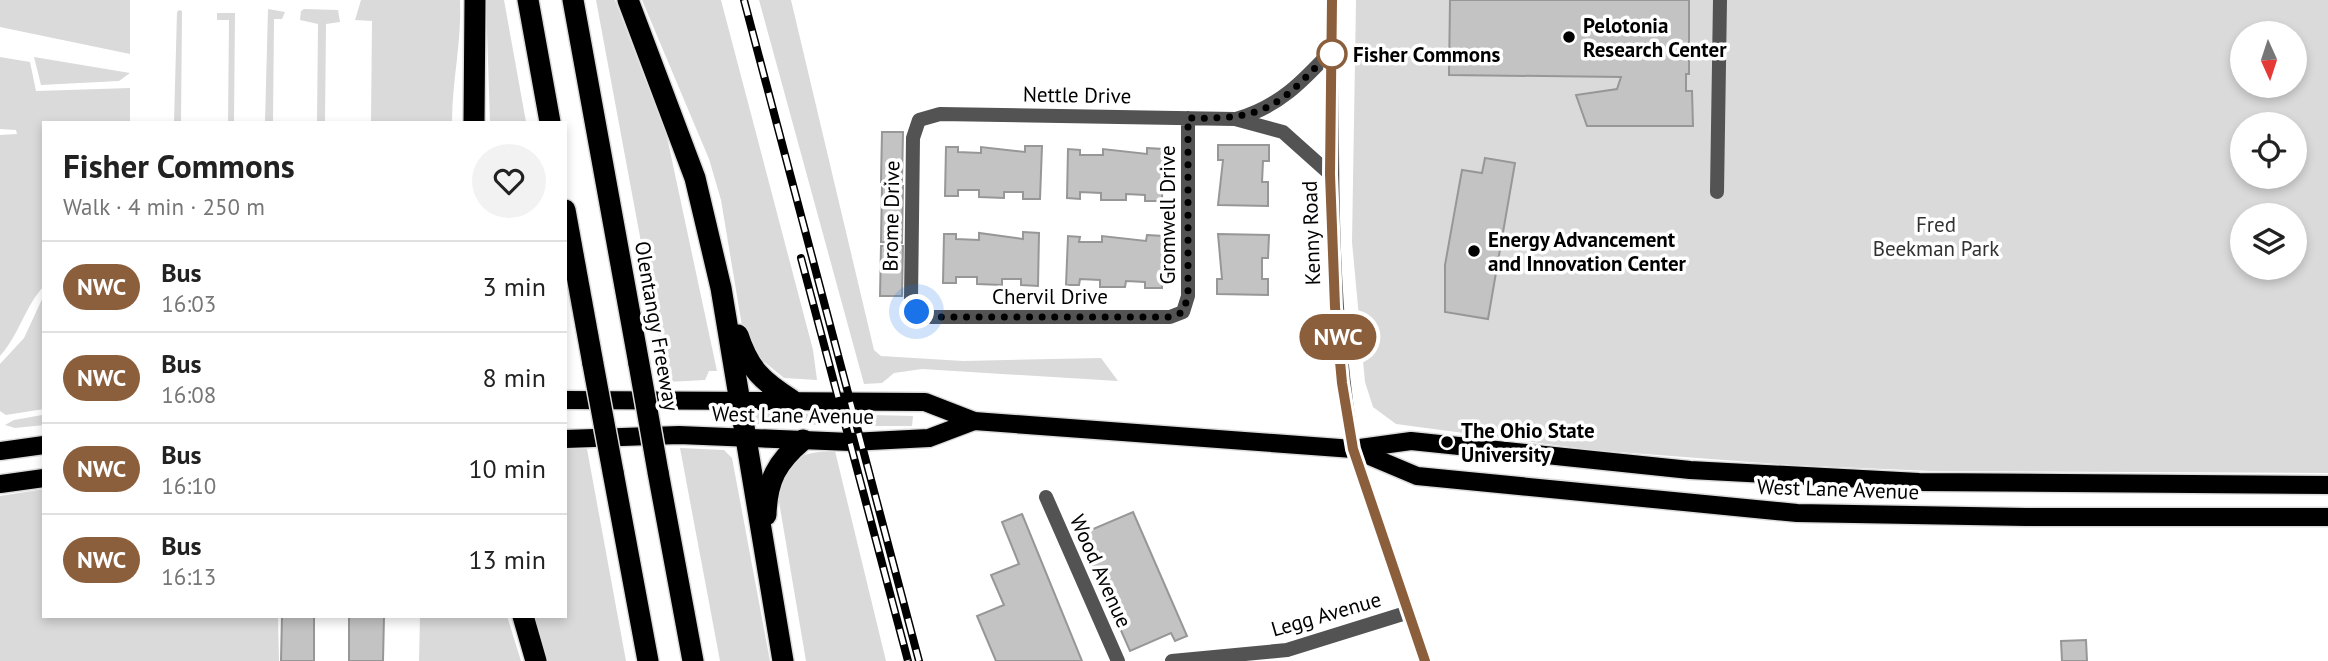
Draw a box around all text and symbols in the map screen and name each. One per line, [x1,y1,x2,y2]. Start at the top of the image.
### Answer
place label: Pelotonia Research Center [1583,12,1727,63]
north arrow [2230,21,2306,98]
map controls [2230,21,2307,280]
marker: Pelotonia Research Center [1561,29,1577,45]
marker: Fisher Commons [1317,39,1347,69]
place label: Fisher Commons [1353,41,1500,68]
street label: Nettle Drive [1023,81,1131,109]
button: locate [2230,112,2307,189]
text: Fisher Commons [63,144,295,187]
button: heart [472,144,546,218]
street label: Gromwell Drive [1154,145,1181,285]
street label: Brome Drive [877,160,905,272]
street label: Kenny Road [1296,180,1326,286]
text: Walk · 4 min · 250 m [63,192,265,221]
button: layers [2230,203,2307,280]
park label: Fred Beekman Park [1873,211,1999,262]
place label: Energy Advancement and Innovation Center [1488,226,1687,277]
street label: Olentangy Freeway [629,239,685,413]
marker: Energy Advancement and Innovation Center [1466,243,1482,259]
text: Bus [161,256,202,289]
text: 3 min [483,270,546,303]
text: NWC [77,271,126,302]
street label: Chervil Drive [992,283,1108,310]
text: 16:03 [161,289,216,318]
your location [899,294,934,329]
line badge: NWC [1298,314,1378,360]
text: NWC [1313,321,1363,352]
text: Bus [161,347,202,380]
text: 8 min [483,361,546,394]
text: NWC [77,362,126,393]
text: 16:08 [161,380,216,409]
street label: West Lane Avenue [712,400,874,430]
place label: The Ohio State University [1461,417,1595,468]
marker: The Ohio State University [1439,434,1455,450]
text: Bus [161,438,202,471]
text: 10 min [468,452,546,485]
text: NWC [77,453,126,484]
text: 16:10 [161,471,216,500]
street label: West Lane Avenue [1756,473,1920,505]
street label: Wood Avenue [1064,510,1138,632]
text: Bus [161,529,202,562]
text: 13 min [468,543,546,576]
text: NWC [77,544,126,575]
text: 16:13 [161,562,216,591]
street label: Legg Avenue [1268,585,1384,643]

